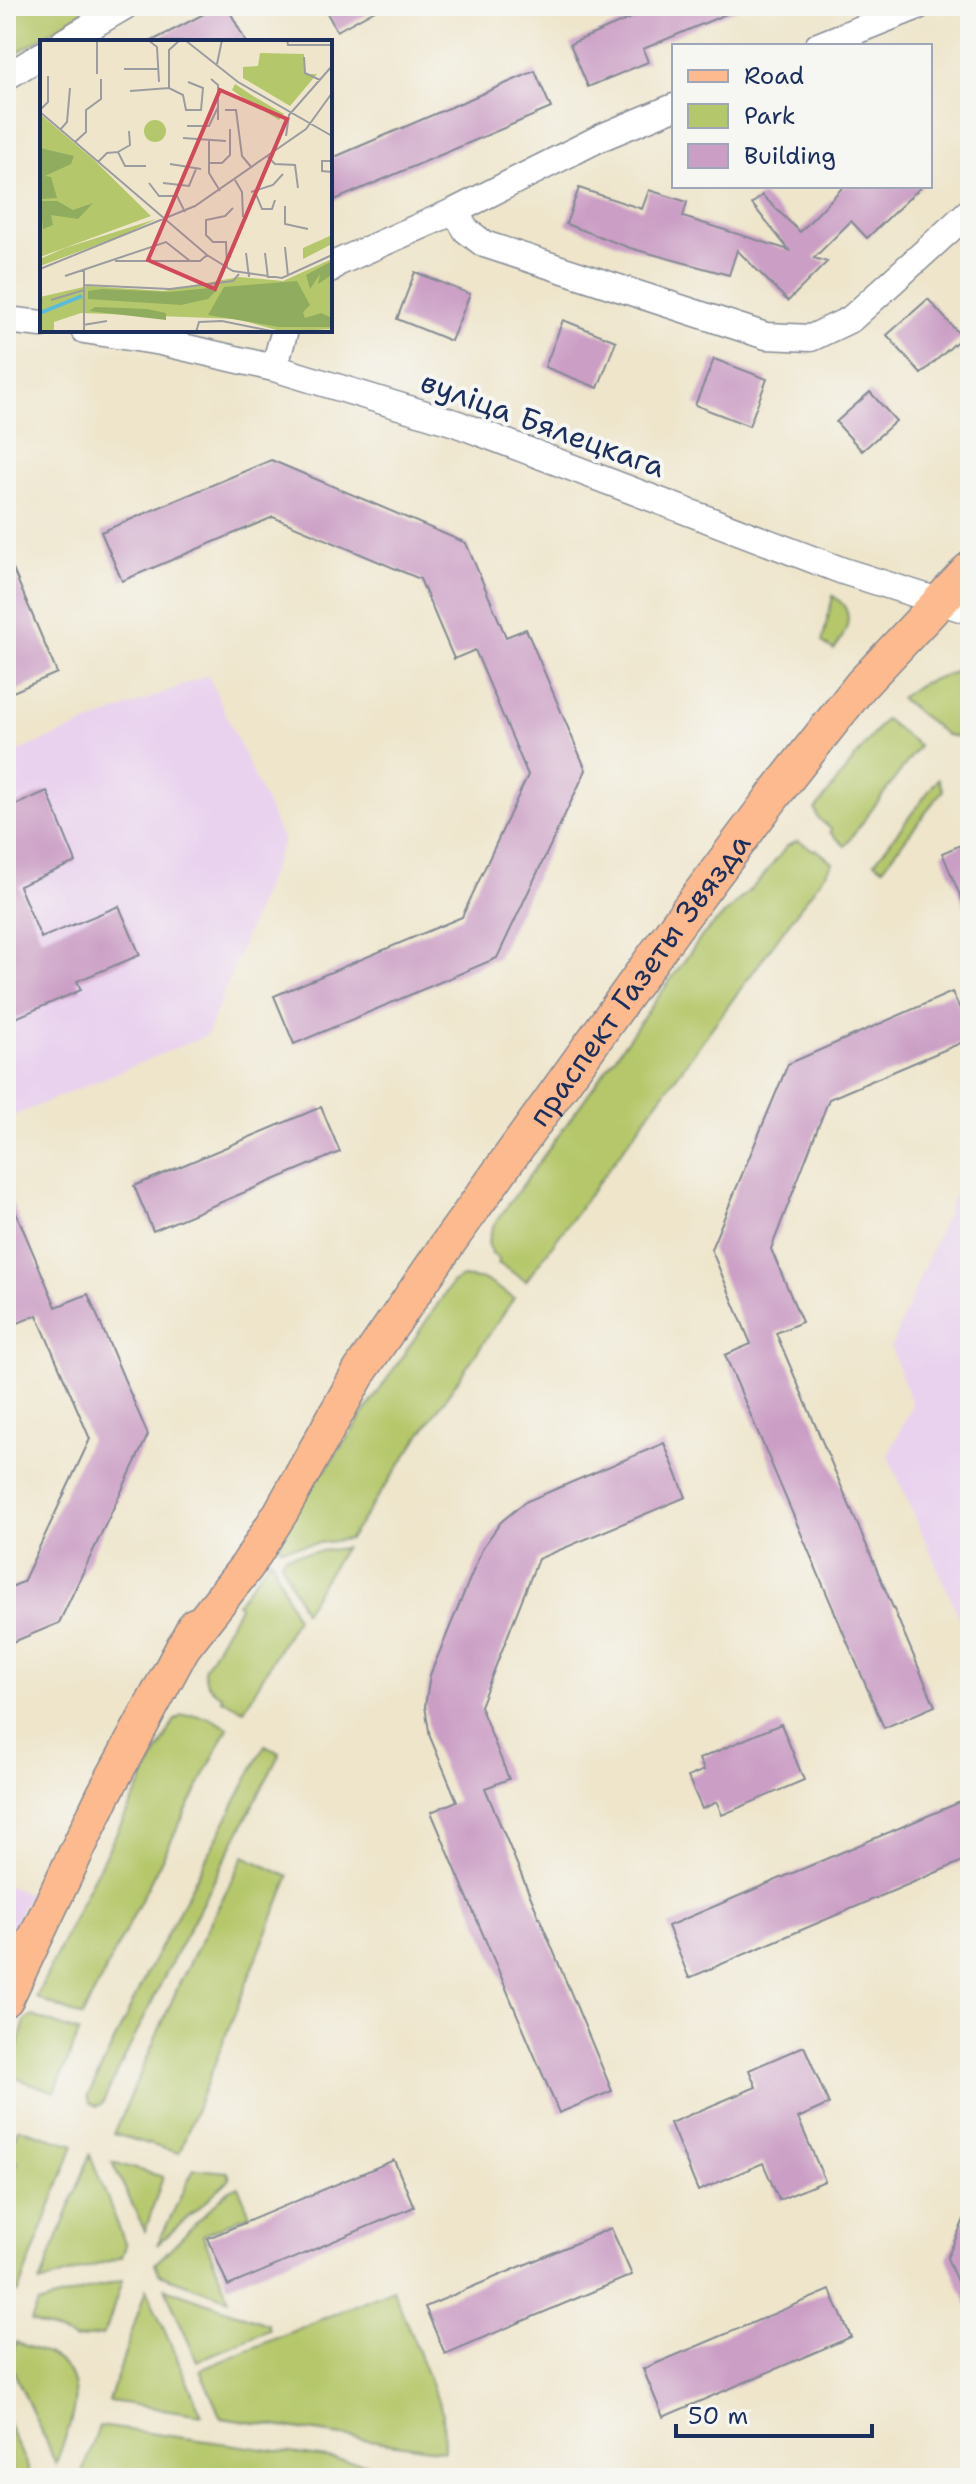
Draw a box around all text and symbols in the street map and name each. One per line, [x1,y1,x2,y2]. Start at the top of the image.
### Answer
inset map [40,40,332,332]
legend [672,44,932,188]
text: Road [744,60,804,92]
text: Park [744,100,796,132]
text: Building [744,140,836,172]
street label: вуліца Бялецкага [415,361,671,487]
street label: праспект Газеты Звязда [518,824,759,1134]
scale bar [676,2388,872,2438]
text: 50 m [688,2400,748,2432]

